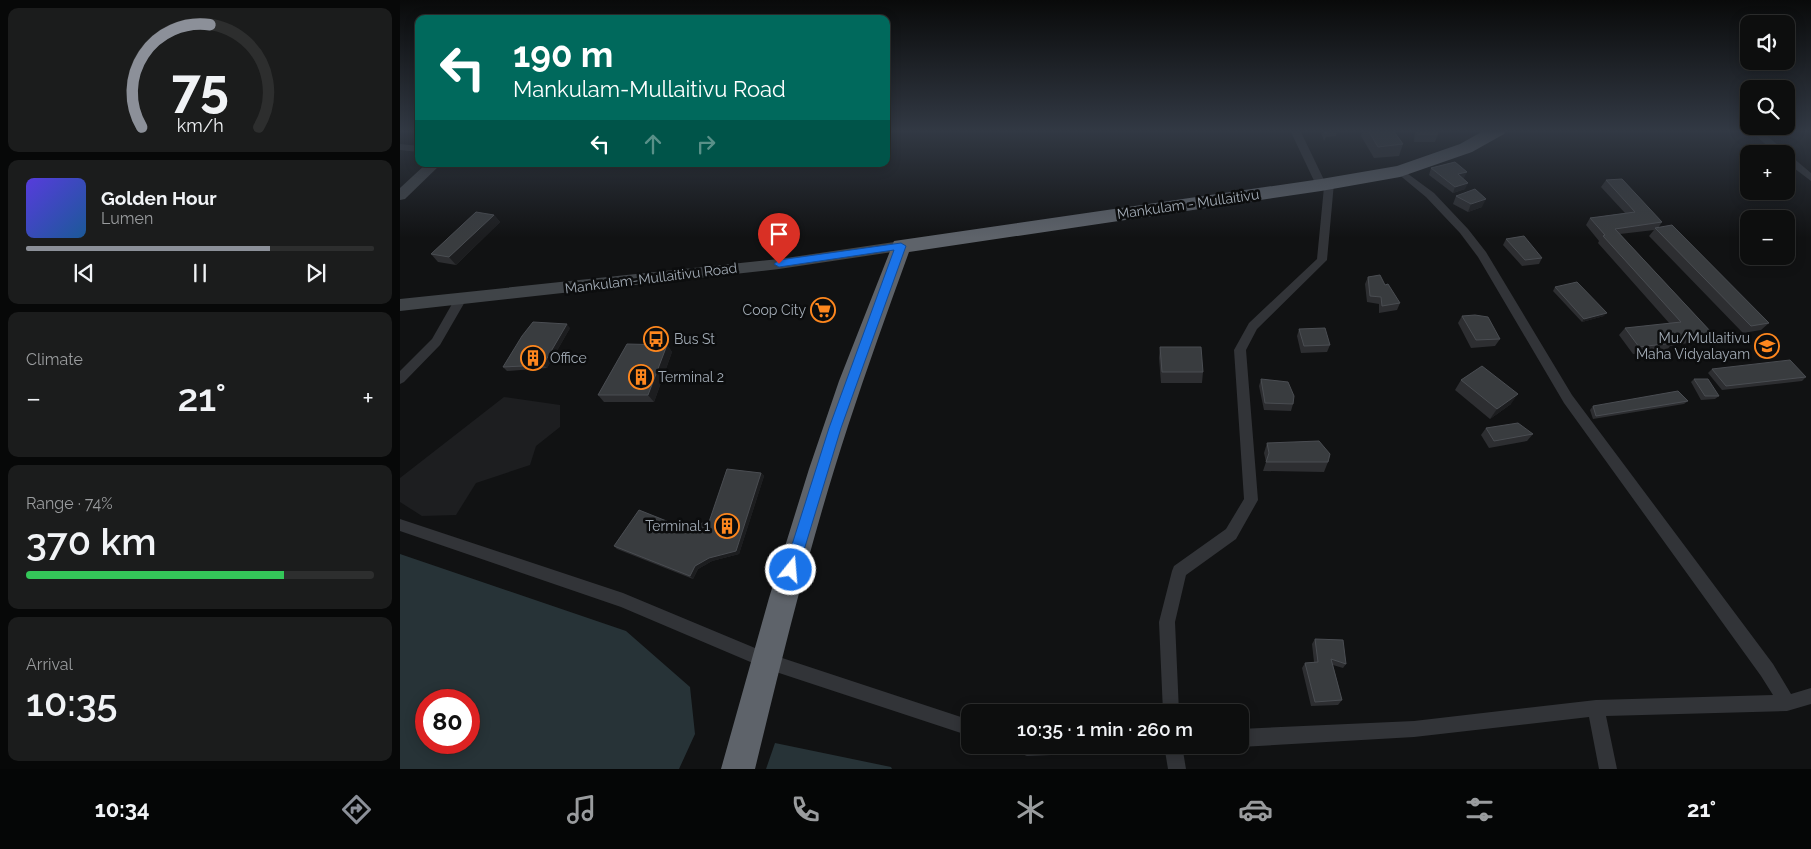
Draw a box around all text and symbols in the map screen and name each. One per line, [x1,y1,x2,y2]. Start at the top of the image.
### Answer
map controls [1740,15,1795,265]
button: sound [1740,15,1795,70]
text: 190 m [513,34,613,75]
icon: left [430,35,495,100]
text: 75 [171,57,229,118]
text: Mankulam-Mullaitivu Road [513,76,786,102]
button: search [1740,80,1795,135]
text: km/h [176,115,224,136]
icon: left [586,130,614,158]
icon: ahead [639,130,667,158]
icon: right [692,130,720,158]
button: + [1740,145,1795,200]
street label: Mankulam - Mullaitivu [1116,186,1260,222]
text: Golden Hour [101,187,217,209]
text: Lumen [101,209,153,228]
button: − [1740,210,1795,265]
pin [758,213,800,264]
icon: arrive [765,220,793,248]
icon: previous [70,259,98,287]
icon: pause [186,259,214,287]
icon: next [302,259,330,287]
street label: Mankulam-Mullaitivu Road [564,259,738,297]
supermarket icon: Coop City [810,297,836,323]
place label: Coop City [743,302,806,318]
bus stop icon: Bus St [643,326,669,352]
place label: Mu/Mullaitivu Maha Vidyalayam [1636,330,1750,362]
place label: Bus St [674,331,715,347]
school or university icon: Mu/Mullaitivu Maha Vidyalayam [1754,333,1780,359]
building icon: Office [520,345,546,371]
text: Climate [26,350,83,369]
place label: Office [550,350,587,366]
building icon: Terminal 2 [628,364,654,390]
place label: Terminal 2 [658,369,724,385]
text: 21° [177,375,226,420]
text: − [26,382,41,415]
text: + [362,382,374,415]
text: Range · 74% [26,494,113,513]
building icon: Terminal 1 [714,513,740,539]
place label: Terminal 1 [645,518,710,534]
text: 370 km [26,519,156,564]
position arrow [764,543,816,595]
text: Arrival [26,655,73,674]
text: 10:35 [26,680,118,725]
speed limit sign: 80 [415,689,480,754]
text: 10:35 · 1 min · 260 m [1017,718,1193,740]
icon: directions [339,792,374,827]
icon: music [564,792,599,827]
icon: phone [788,792,823,827]
icon: climate [1013,792,1048,827]
icon: car [1238,792,1273,827]
icon: filters [1462,792,1497,827]
text: 10:34 [95,796,149,822]
text: 21° [1687,796,1716,822]

